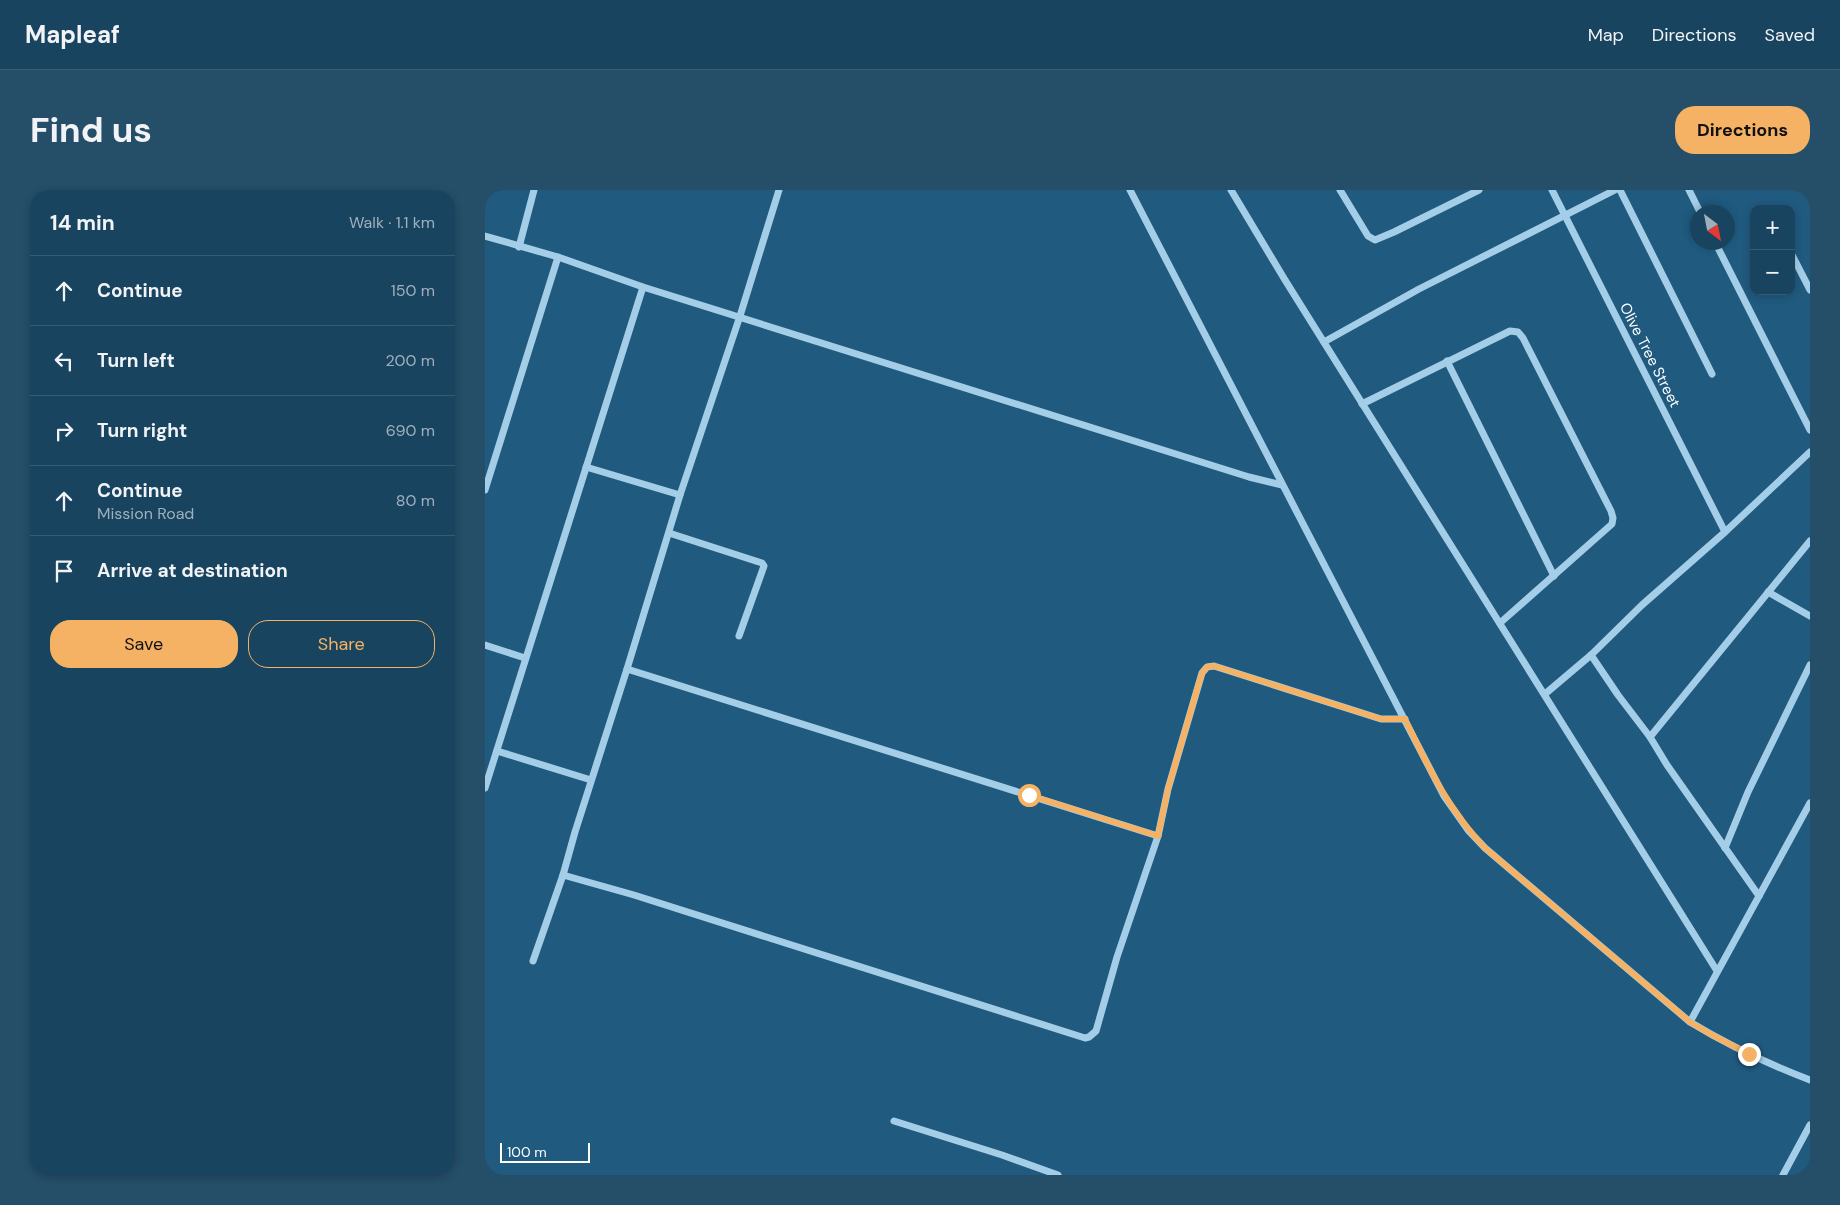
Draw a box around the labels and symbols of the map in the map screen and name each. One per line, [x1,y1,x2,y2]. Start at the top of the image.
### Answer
north arrow [1690,205,1735,250]
street label: Olive Tree Street [1615,299,1685,411]
route start [1018,784,1041,807]
route end [1738,1043,1761,1066]
scale bar [500,1140,590,1163]

